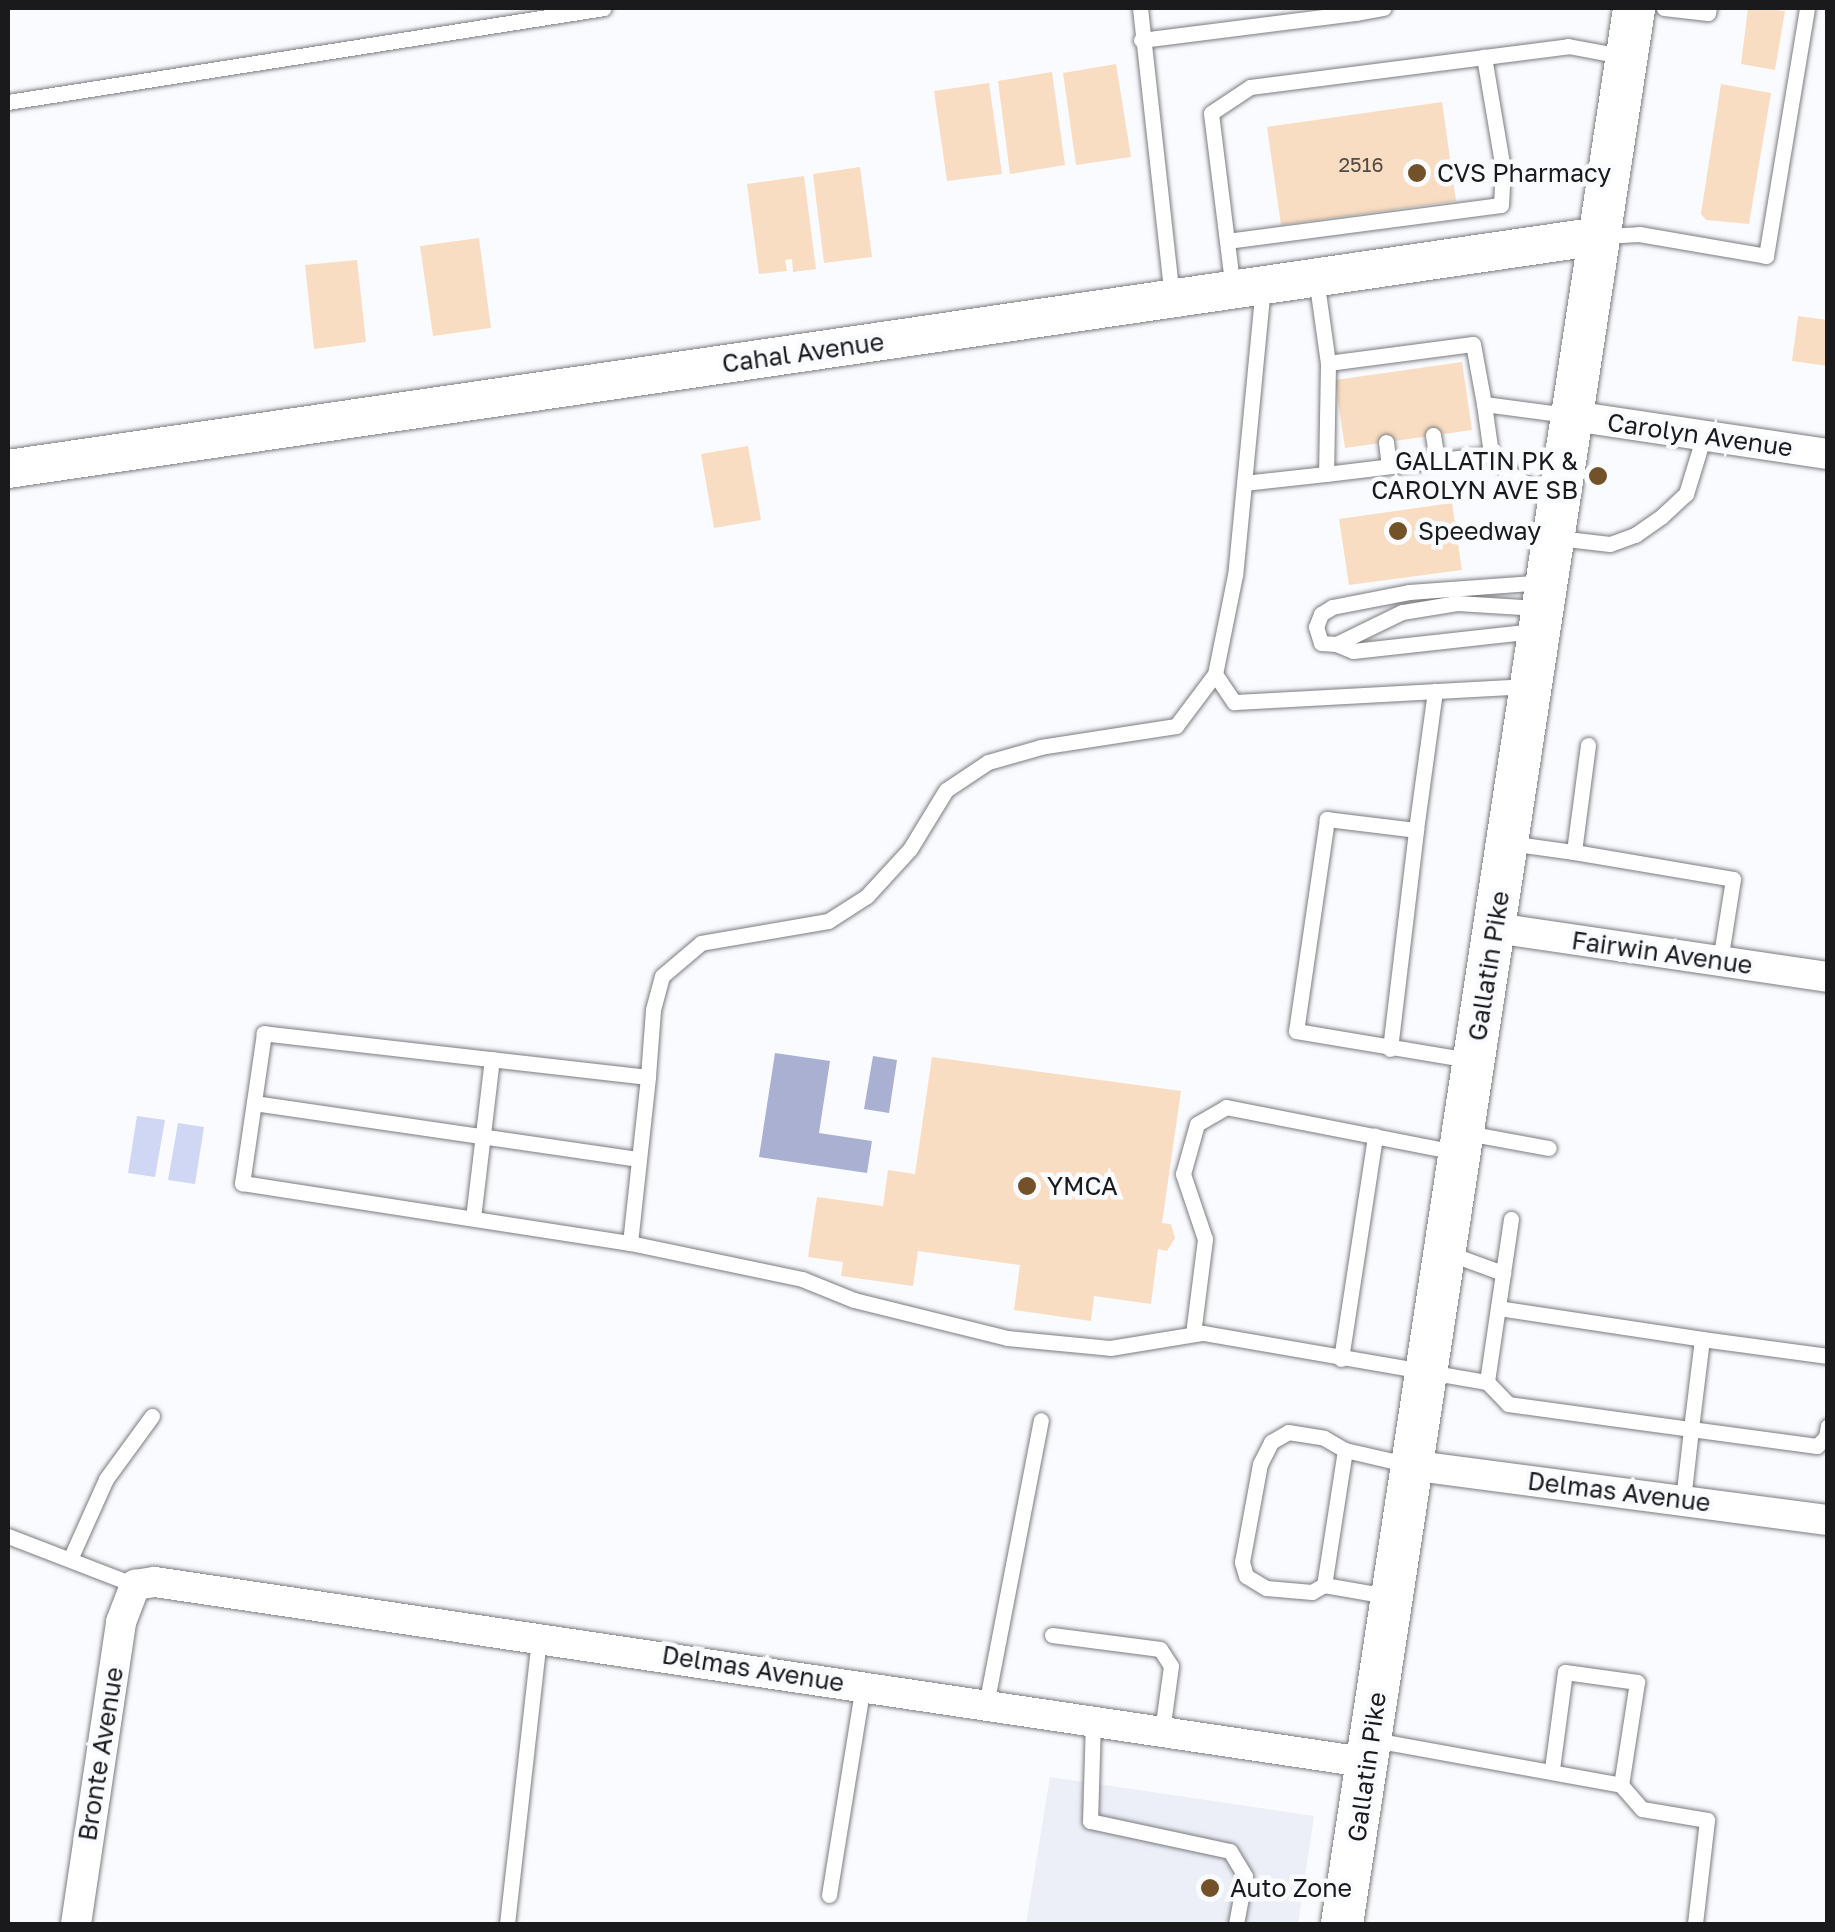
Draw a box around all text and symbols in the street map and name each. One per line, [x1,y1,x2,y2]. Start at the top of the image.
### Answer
house number: 2516 [1339,152,1383,176]
place label: CVS Pharmacy [1437,158,1611,188]
marker: CVS Pharmacy [1406,162,1428,184]
street label: Cahal Avenue [720,327,886,379]
street label: Carolyn Avenue [1605,407,1795,463]
place label: GALLATIN PK & CAROLYN AVE SB [1371,447,1578,506]
marker: GALLATIN PK & CAROLYN AVE SB [1587,465,1609,487]
place label: Speedway [1418,516,1541,546]
marker: Speedway [1387,520,1409,542]
street label: Gallatin Pike [1462,889,1516,1043]
street label: Fairwin Avenue [1570,925,1754,981]
place label: YMCA [1047,1171,1118,1201]
marker: YMCA [1016,1175,1038,1197]
street label: Delmas Avenue [1526,1466,1712,1518]
street label: Delmas Avenue [660,1640,846,1698]
street label: Bronte Avenue [72,1665,130,1843]
street label: Gallatin Pike [1342,1690,1392,1844]
place label: Auto Zone [1230,1873,1352,1903]
marker: Auto Zone [1199,1877,1221,1899]

